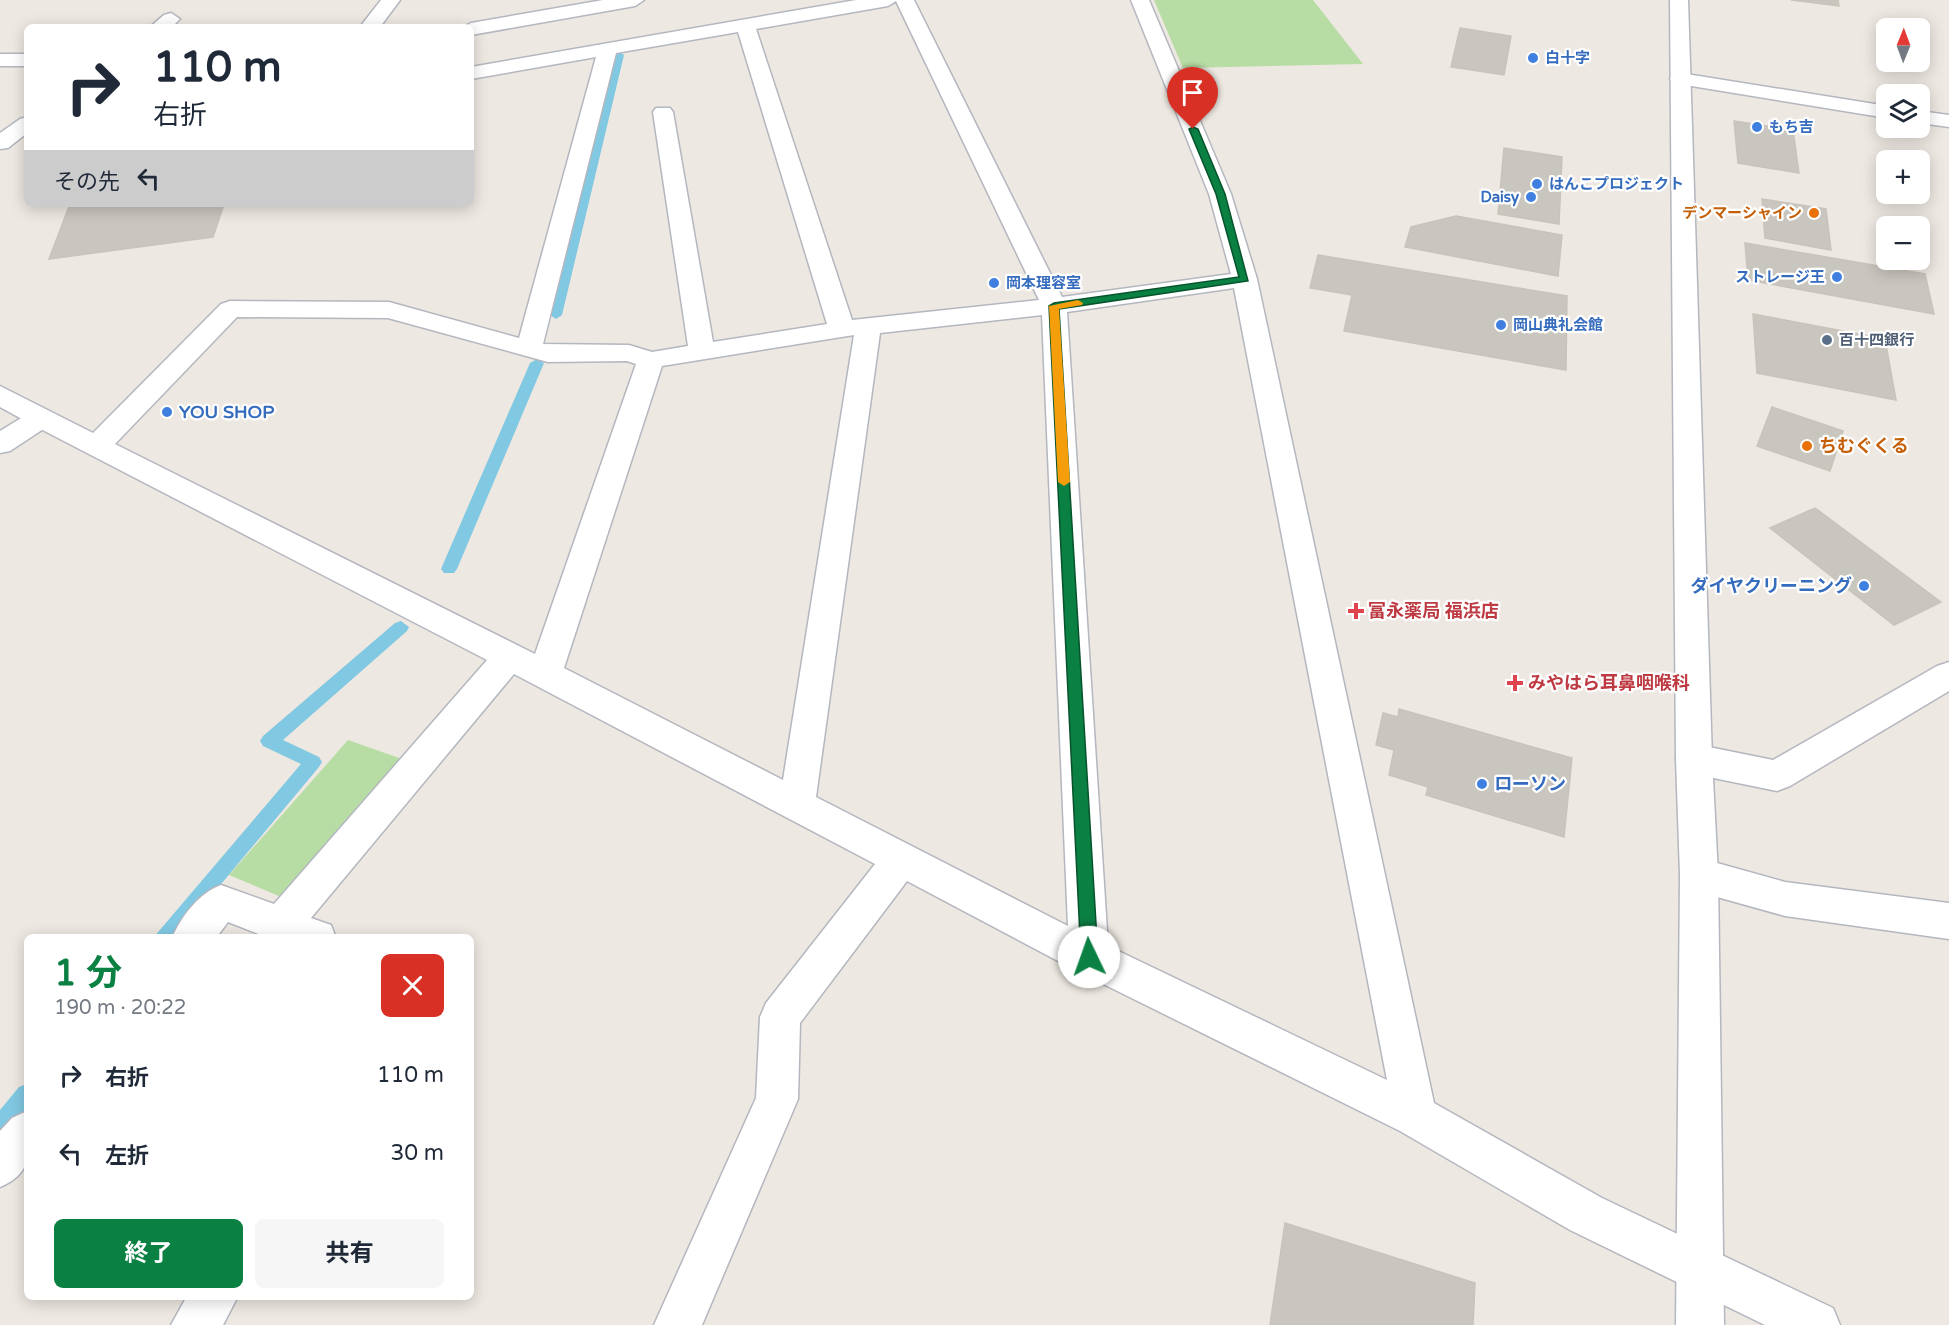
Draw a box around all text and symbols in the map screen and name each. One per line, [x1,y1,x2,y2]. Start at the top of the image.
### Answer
north arrow [1876,18,1930,72]
map controls [1876,18,1930,270]
text: 110 m [153,42,282,93]
icon: right [54,48,132,126]
place label: 白十字 [1545,49,1590,67]
marker: 白十字 [1526,51,1540,65]
pin [1167,67,1218,129]
icon: arrive [1176,76,1209,109]
button: layers [1876,84,1930,138]
text: 右折 [153,99,207,132]
place label: もち吉 [1769,118,1814,136]
marker: もち吉 [1750,120,1764,134]
button: + [1876,150,1930,204]
icon: left [132,162,165,195]
text: その先 [54,169,120,195]
place label: はんこプロジェクト [1549,175,1684,193]
marker: はんこプロジェクト [1530,177,1544,191]
place label: Daisy [1481,188,1519,207]
marker: Daisy [1524,190,1538,204]
place label: デンマーシャイン [1682,204,1802,222]
marker: デンマーシャイン [1807,206,1821,220]
button: − [1876,216,1930,270]
place label: ストレージ王 [1735,268,1825,286]
marker: ストレージ王 [1830,270,1844,284]
place label: 岡本理容室 [1006,274,1081,292]
marker: 岡本理容室 [987,276,1001,290]
place label: 岡山典礼会館 [1513,316,1603,334]
marker: 岡山典礼会館 [1494,318,1508,332]
place label: 百十四銀行 [1839,331,1914,349]
marker: 百十四銀行 [1820,333,1834,347]
place label: YOU SHOP [179,401,274,423]
marker: YOU SHOP [160,405,174,419]
place label: ちむぐくる [1819,435,1909,457]
marker: ちむぐくる [1800,439,1814,453]
place label: ダイヤクリーニング [1691,575,1852,597]
marker: ダイヤクリーニング [1857,579,1871,593]
place label: 富永薬局 福浜店 [1368,600,1499,622]
marker: 富永薬局 福浜店 [1349,604,1363,618]
place label: みやはら耳鼻咽喉科 [1528,672,1690,694]
marker: みやはら耳鼻咽喉科 [1506,674,1524,692]
place label: ローソン [1494,773,1566,795]
marker: ローソン [1475,777,1489,791]
position arrow [1057,925,1121,989]
text: 1 分 [54,952,122,995]
button: close [381,954,444,1017]
text: 190 m · 20:22 [54,996,186,1020]
icon: right [54,1059,87,1092]
text: 110 m [377,1062,444,1088]
text: 右折 [105,1065,149,1091]
icon: left [54,1137,87,1170]
text: 30 m [390,1140,444,1166]
text: 左折 [105,1143,149,1169]
button: 終了 [54,1219,243,1288]
button: 共有 [255,1219,444,1288]

